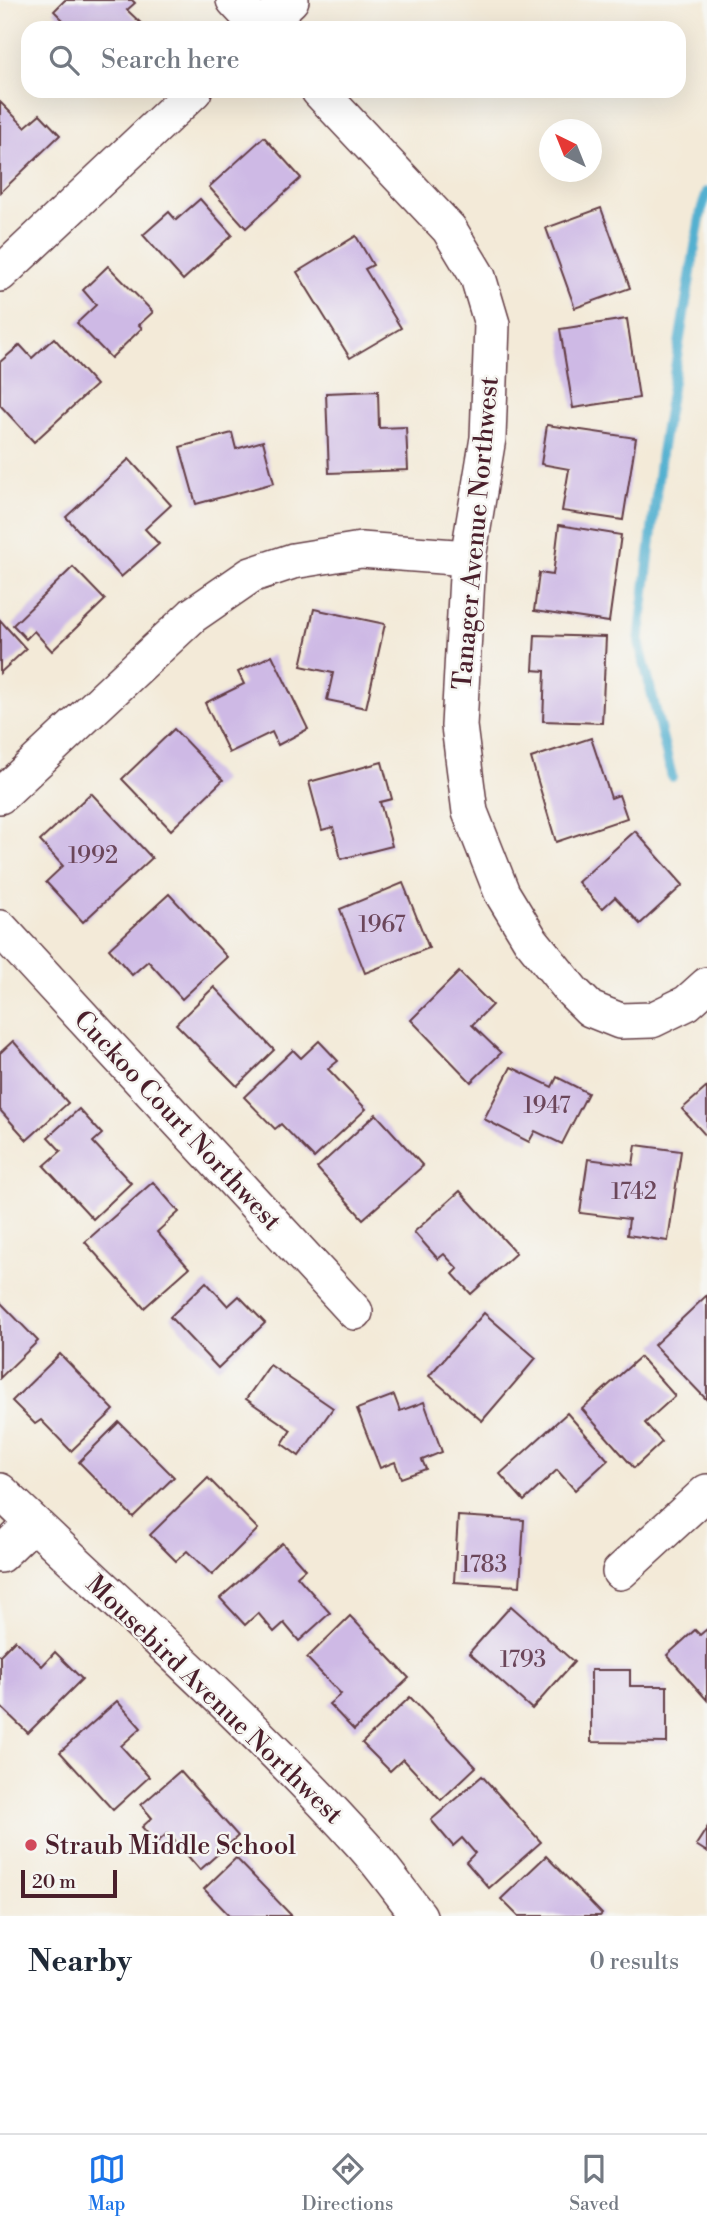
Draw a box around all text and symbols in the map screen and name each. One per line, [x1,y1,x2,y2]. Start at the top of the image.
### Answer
search box [21,21,686,98]
icon: search [45,41,83,79]
text: Search here [101,44,240,76]
north arrow [539,119,602,182]
street label: Tanager Avenue Northwest [446,375,506,691]
house number: 1992 [68,842,118,870]
house number: 1967 [358,911,406,939]
street label: Cuckoo Court Northwest [67,1004,288,1238]
house number: 1947 [523,1092,571,1120]
house number: 1742 [611,1178,657,1206]
house number: 1783 [461,1551,507,1579]
street label: Mousebird Avenue Northwest [79,1568,349,1831]
house number: 1793 [500,1646,546,1674]
place label: Straub Middle School [45,1830,296,1862]
marker: Straub Middle School [23,1837,39,1853]
scale bar [21,1867,117,1899]
text: 20 m [32,1870,76,1894]
text: Nearby [28,1943,132,1981]
text: 0 results [589,1948,679,1976]
tab: Map [88,2150,126,2216]
tab: Directions [302,2150,393,2216]
tab: Saved [569,2150,619,2216]

